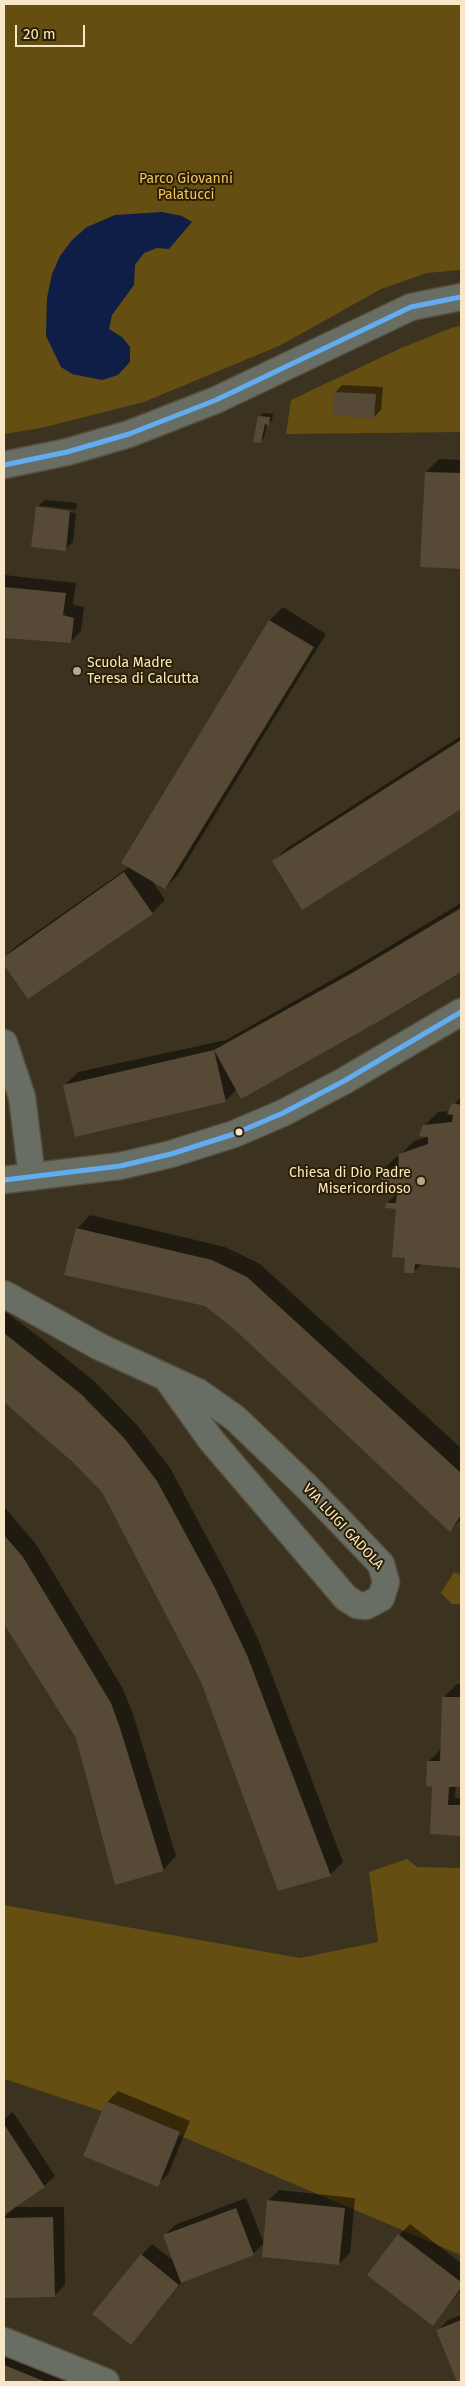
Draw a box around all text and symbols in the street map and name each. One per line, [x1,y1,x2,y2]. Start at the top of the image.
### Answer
scale bar [18,15,88,47]
text: 20 m [23,25,56,43]
park label: Parco Giovanni Palatucci [139,171,233,203]
place label: Scuola Madre Teresa di Calcutta [87,655,199,688]
marker: Scuola Madre Teresa di Calcutta [71,665,83,677]
unlabelled marker [234,1127,244,1137]
place label: Chiesa di Dio Padre Misericordioso [289,1165,411,1198]
marker: Chiesa di Dio Padre Misericordioso [415,1175,427,1187]
street label: VIA LUIGI GADOLA [299,1481,387,1573]

